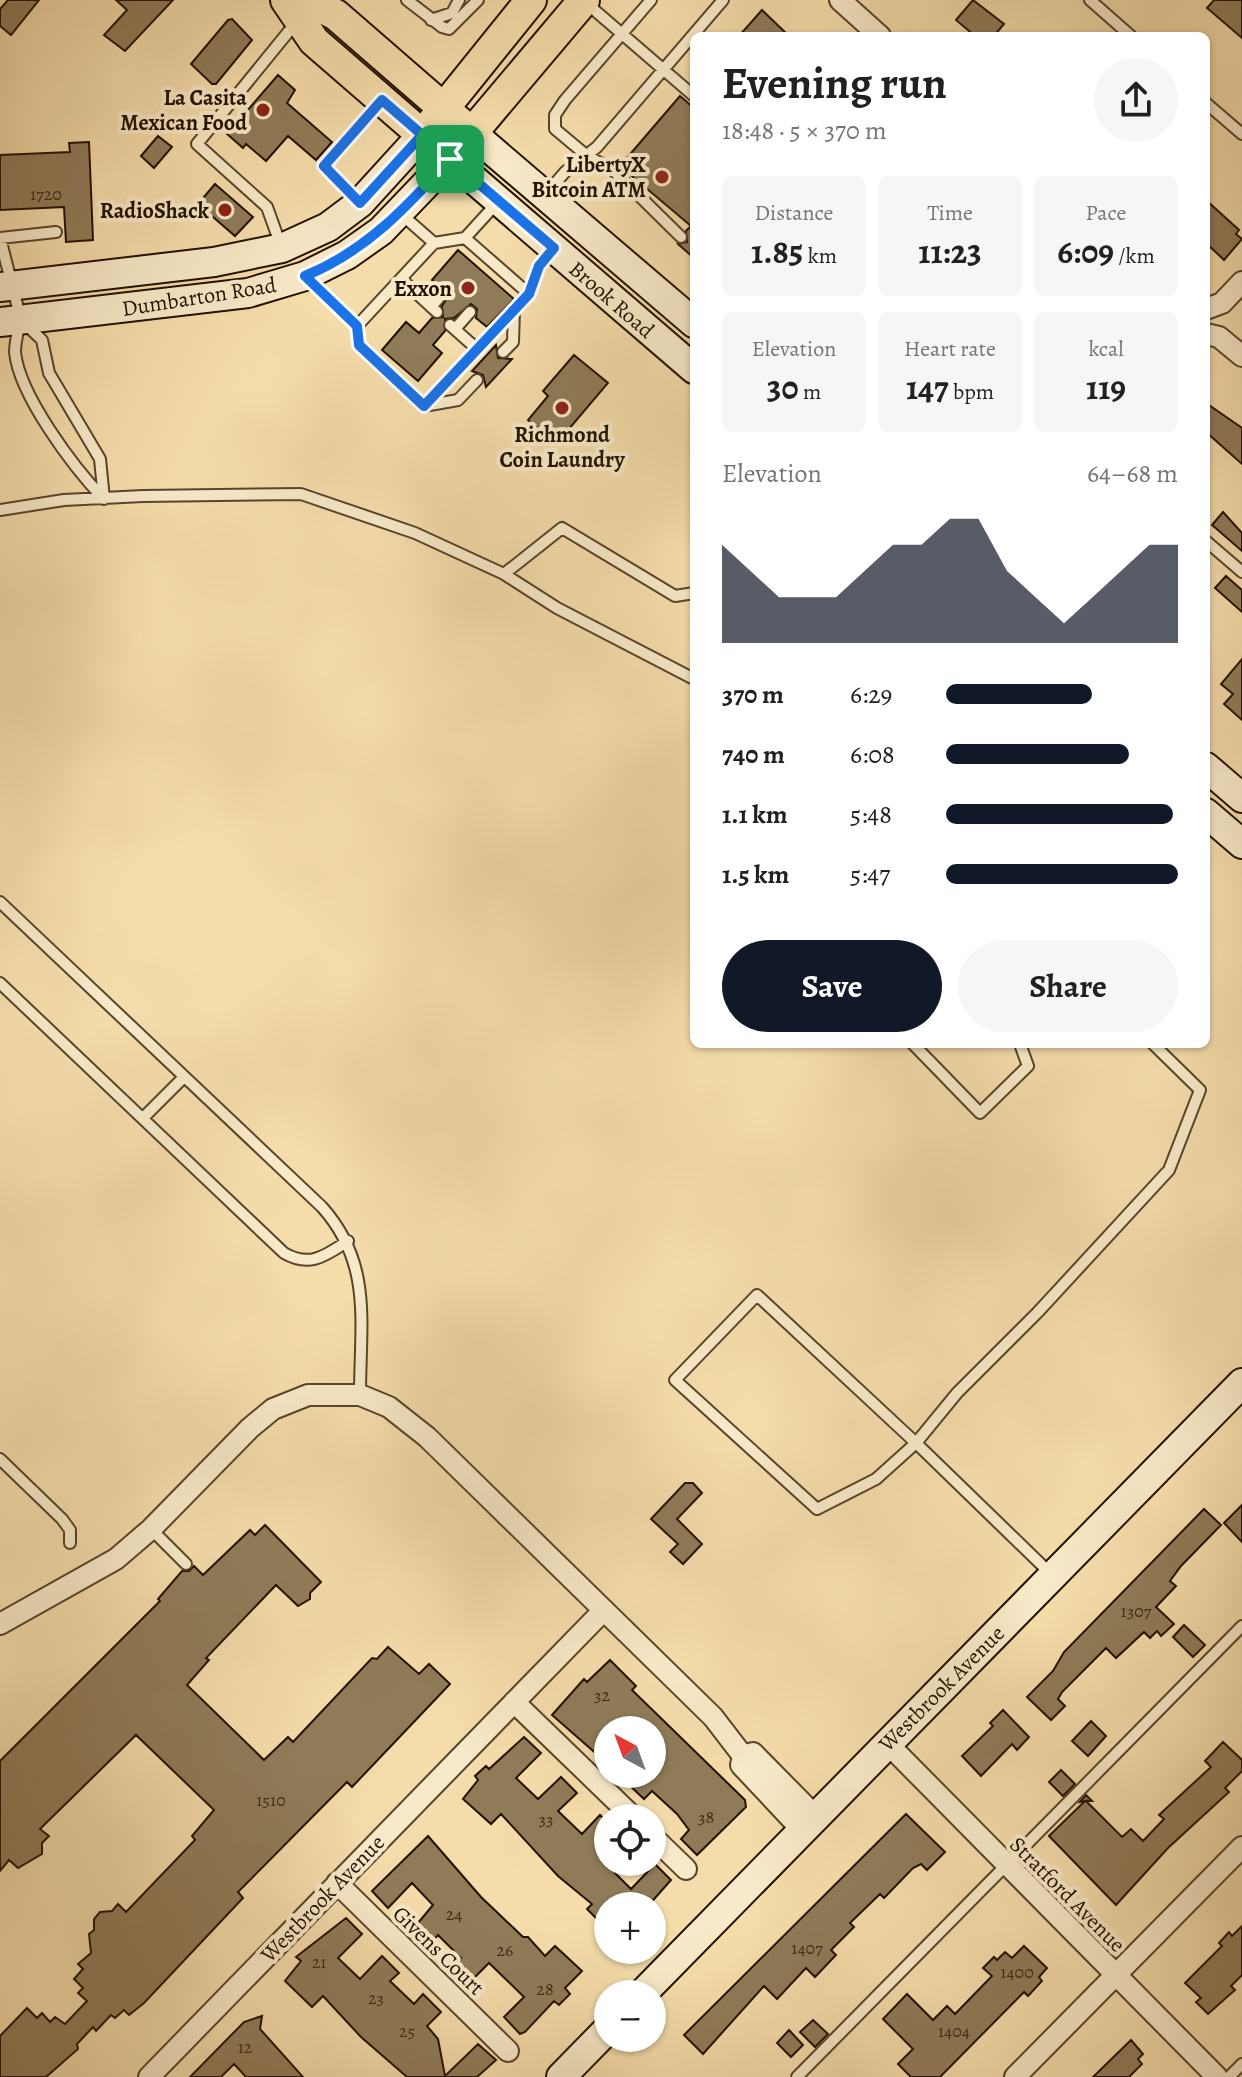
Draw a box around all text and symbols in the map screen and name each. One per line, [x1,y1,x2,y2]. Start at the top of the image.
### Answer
text: Evening run [722,53,947,113]
button: share [1094,58,1178,142]
place label: La Casita Mexican Food [120,83,247,138]
marker: La Casita Mexican Food [254,101,272,119]
text: 18:48 · 5 × 370 m [722,113,887,148]
pin [416,125,484,193]
icon: arrive [428,137,472,181]
place label: LibertyX Bitcoin ATM [531,150,646,205]
marker: LibertyX Bitcoin ATM [653,168,671,186]
house number: 1720 [30,182,62,206]
place label: RadioShack [100,196,210,226]
text: Distance [755,198,833,228]
text: Time [927,198,973,228]
text: Pace [1086,198,1126,228]
marker: RadioShack [216,201,234,219]
text: 1.85 [751,228,803,275]
text: 11:23 [918,228,982,275]
text: 6:09 [1057,228,1114,275]
text: km [803,241,837,271]
text: /km [1114,241,1155,271]
street label: Brook Road [562,254,661,345]
street label: Dumbarton Road [120,270,279,324]
place label: Exxon [394,274,452,304]
marker: Exxon [459,279,477,297]
text: Elevation [752,334,836,364]
text: Heart rate [904,334,996,364]
text: kcal [1088,334,1124,364]
text: 30 [767,364,799,411]
text: 147 [906,364,949,411]
text: 119 [1086,364,1126,411]
text: m [799,377,821,407]
text: bpm [949,377,994,407]
marker: Richmond Coin Laundry [553,399,571,417]
place label: Richmond Coin Laundry [499,420,625,475]
text: Elevation [722,456,822,491]
text: 64–68 m [1087,456,1178,491]
text: 370 m [722,677,784,712]
text: 6:29 [850,677,892,712]
text: 740 m [722,737,785,772]
text: 6:08 [850,737,895,772]
text: 1.1 km [722,797,788,832]
text: 5:48 [850,797,892,832]
text: 1.5 km [722,857,789,892]
text: 5:47 [850,857,890,892]
button: Save [722,940,942,1032]
button: Share [958,940,1178,1032]
house number: 1307 [1121,1599,1152,1623]
street label: Westbrook Avenue [871,1619,1011,1759]
house number: 32 [594,1683,610,1707]
north arrow [594,1716,666,1788]
map controls [594,1716,666,2052]
house number: 1510 [256,1788,286,1812]
button: locate [594,1804,666,1876]
house number: 38 [698,1805,714,1829]
house number: 33 [539,1807,553,1831]
street label: Westbrook Avenue [253,1828,391,1970]
street label: Stratford Avenue [1003,1830,1132,1959]
button: + [594,1892,666,1964]
street label: Givens Court [386,1899,491,2002]
house number: 24 [446,1902,462,1926]
house number: 1407 [791,1936,823,1960]
house number: 26 [497,1938,513,1962]
house number: 21 [312,1950,326,1974]
house number: 1400 [1000,1960,1034,1984]
house number: 28 [536,1977,554,2001]
button: − [594,1980,666,2052]
house number: 23 [368,1986,384,2010]
house number: 25 [399,2019,415,2043]
house number: 1404 [938,2019,970,2043]
house number: 12 [238,2035,253,2059]

